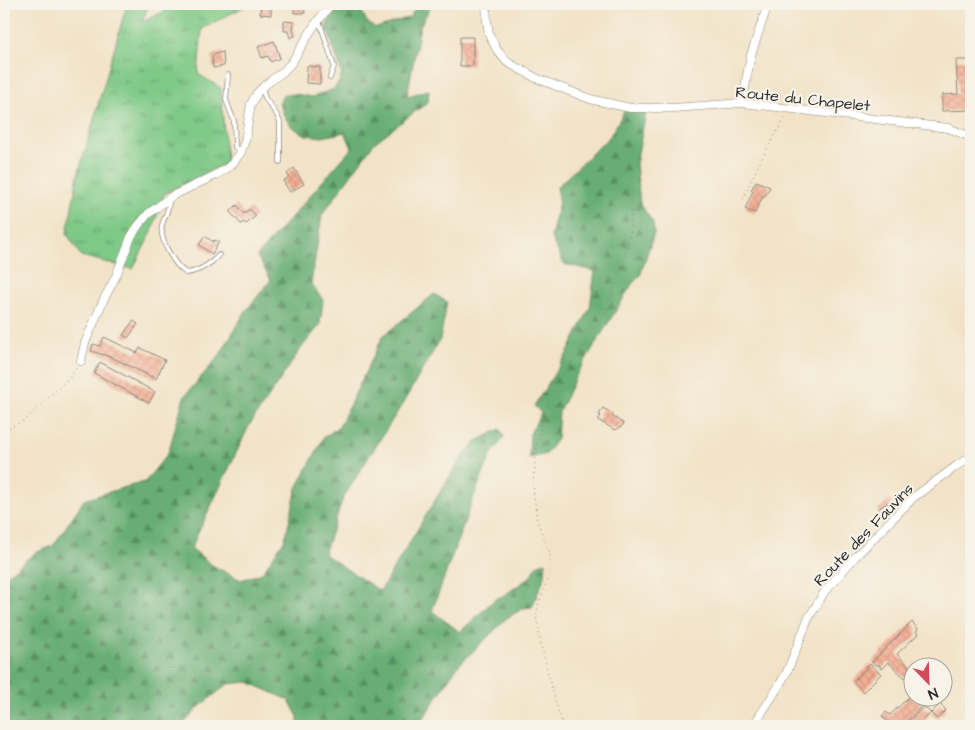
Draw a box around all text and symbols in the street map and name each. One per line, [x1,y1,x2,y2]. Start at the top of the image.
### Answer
street label: Route du Chapelet [734,81,872,117]
street label: Route des Fauvins [809,478,919,591]
north arrow [902,658,952,708]
text: N [925,682,941,704]

